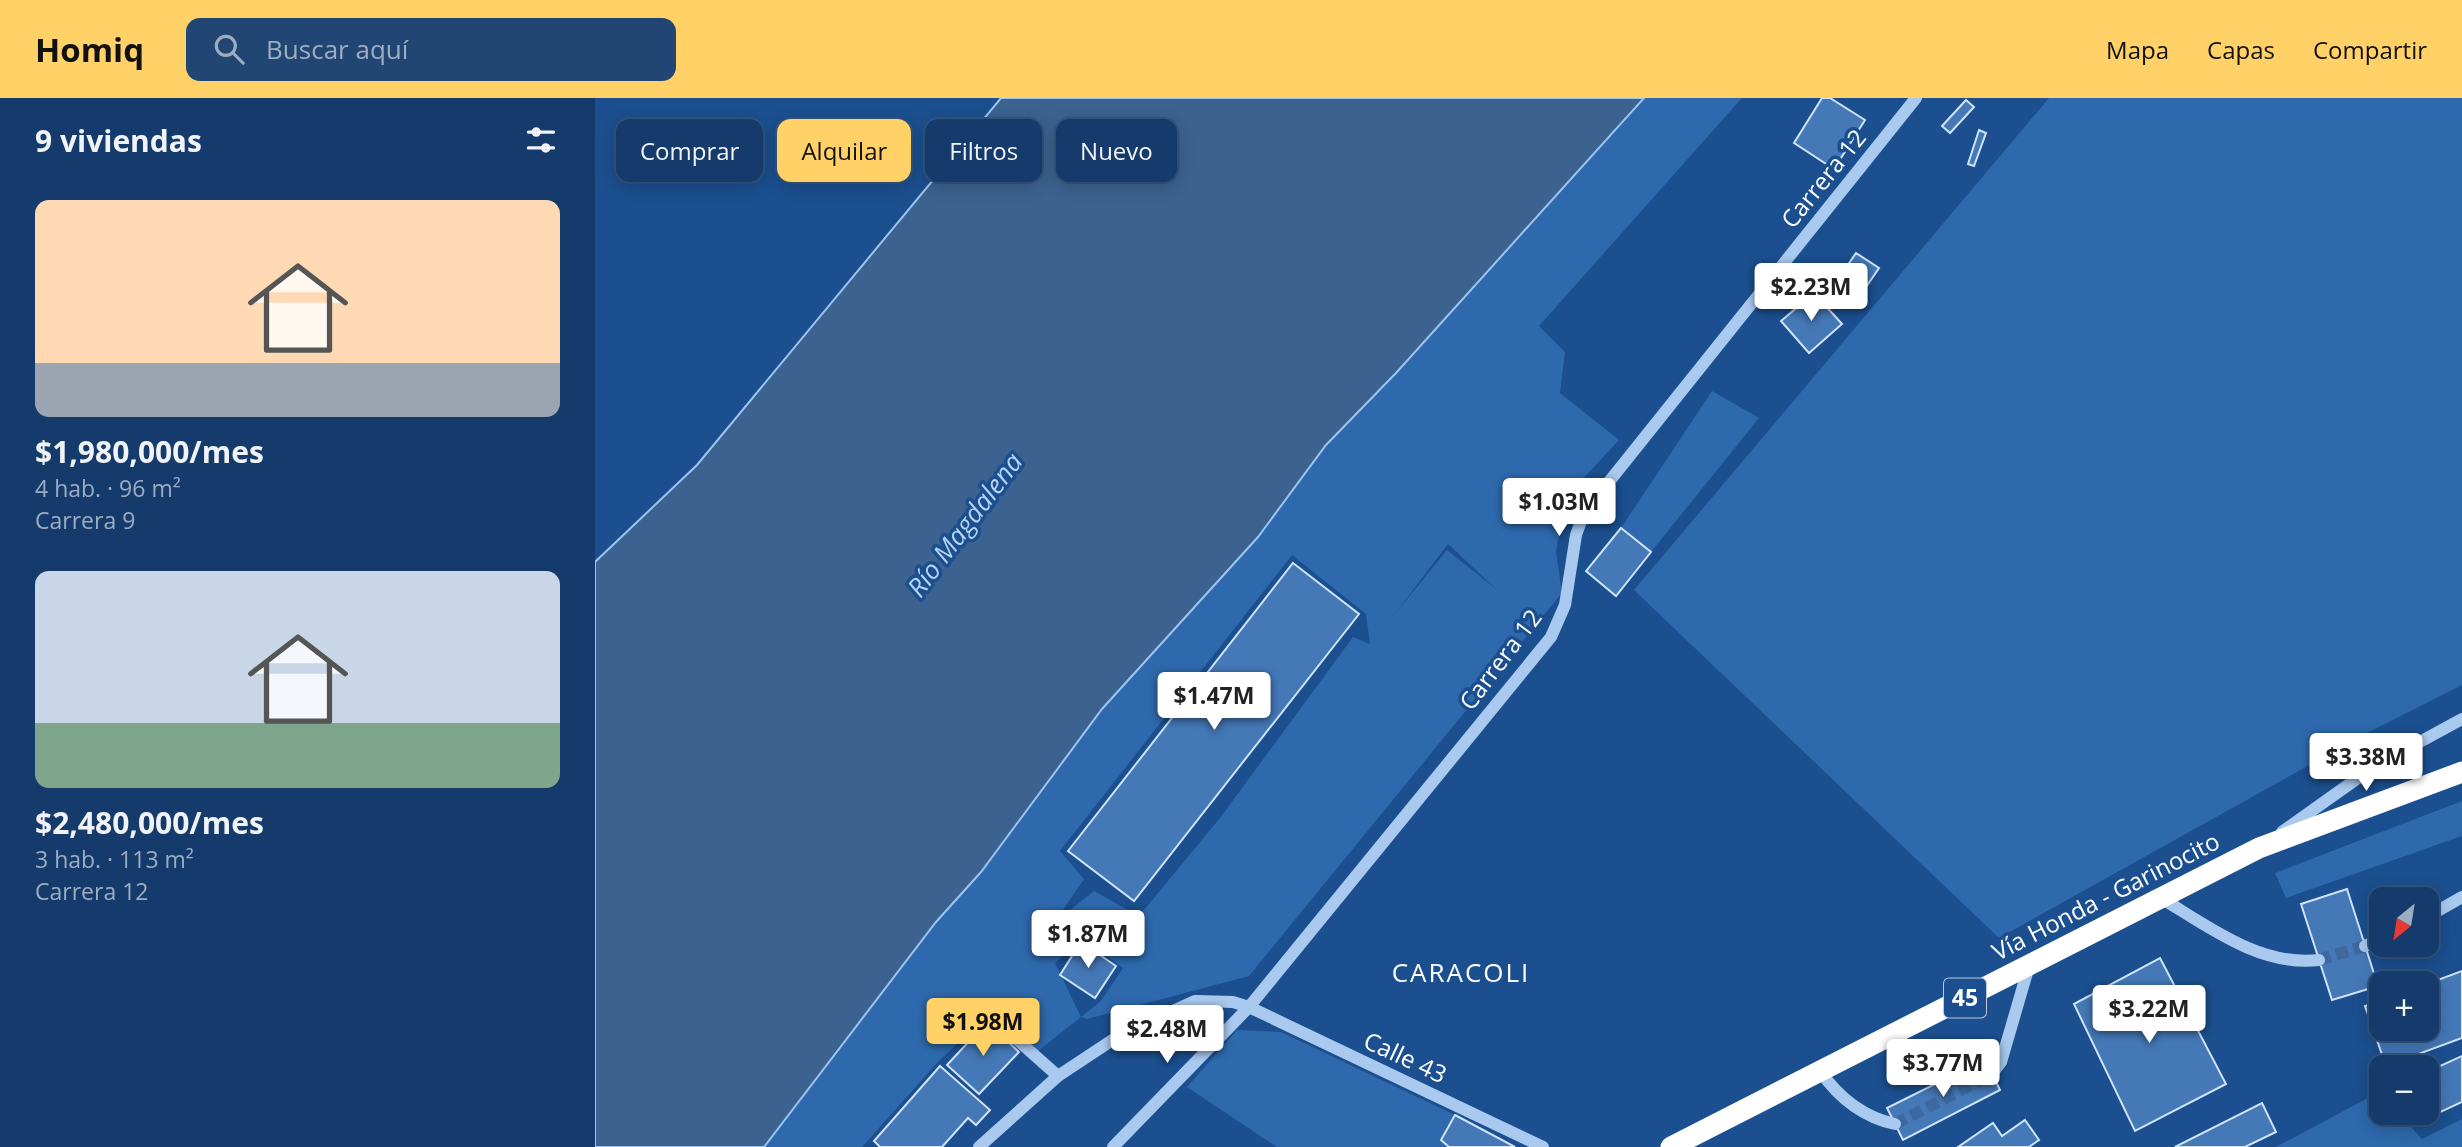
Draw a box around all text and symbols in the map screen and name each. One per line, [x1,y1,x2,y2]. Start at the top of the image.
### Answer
search box [186,18,676,81]
text: Homiq [35,27,144,72]
icon: search [210,30,248,68]
text: Buscar aquí [266,31,408,67]
text: Mapa [2106,33,2169,66]
text: Capas [2207,33,2275,66]
text: Compartir [2313,33,2427,66]
chip: Comprar [616,119,763,182]
chip: Alquilar [777,119,911,182]
chip: Filtros [925,119,1042,182]
chip: Nuevo [1056,119,1177,182]
text: 9 viviendas [35,120,202,161]
icon: filters [522,121,560,159]
street label: Carrera 12 [1773,122,1873,234]
icon: home [235,245,361,371]
pin: $2.23M [1754,264,1868,323]
text: $2.23M [1771,270,1851,302]
text: $1,980,000/mes [35,431,264,472]
water label: Río Magdalena [898,445,1030,604]
text: 4 hab. · 96 m² [35,472,181,504]
pin: $1.03M [1502,478,1616,538]
text: $1.03M [1519,485,1599,517]
text: Carrera 9 [35,504,135,536]
street label: Carrera 12 [1451,602,1549,716]
icon: home [235,616,361,742]
pin: $1.47M [1157,672,1271,732]
text: $1.47M [1174,679,1254,711]
pin: $3.38M [2309,734,2423,793]
text: $3.38M [2326,740,2406,772]
text: $2,480,000/mes [35,802,264,843]
street label: Vía Honda - Garinocito [1986,824,2225,967]
text: 3 hab. · 113 m² [35,843,194,875]
text: Carrera 12 [35,875,148,907]
north arrow [2369,887,2439,957]
map controls [2369,887,2439,1125]
pin: $1.87M [1031,910,1145,970]
text: $1.87M [1048,917,1128,949]
district label: CARACOLI [1392,954,1530,990]
button: + [2369,971,2439,1041]
road number: 45 [1944,978,1986,1018]
pin: $3.22M [2092,986,2206,1045]
text: $3.22M [2109,992,2189,1024]
pin: $1.98M [926,998,1040,1058]
text: $1.98M [943,1005,1023,1037]
pin: $2.48M [1110,1006,1224,1065]
text: $2.48M [1127,1012,1207,1044]
street label: Calle 43 [1359,1023,1452,1090]
pin: $3.77M [1886,1040,2000,1099]
text: $3.77M [1903,1046,1983,1078]
button: − [2369,1055,2439,1125]

